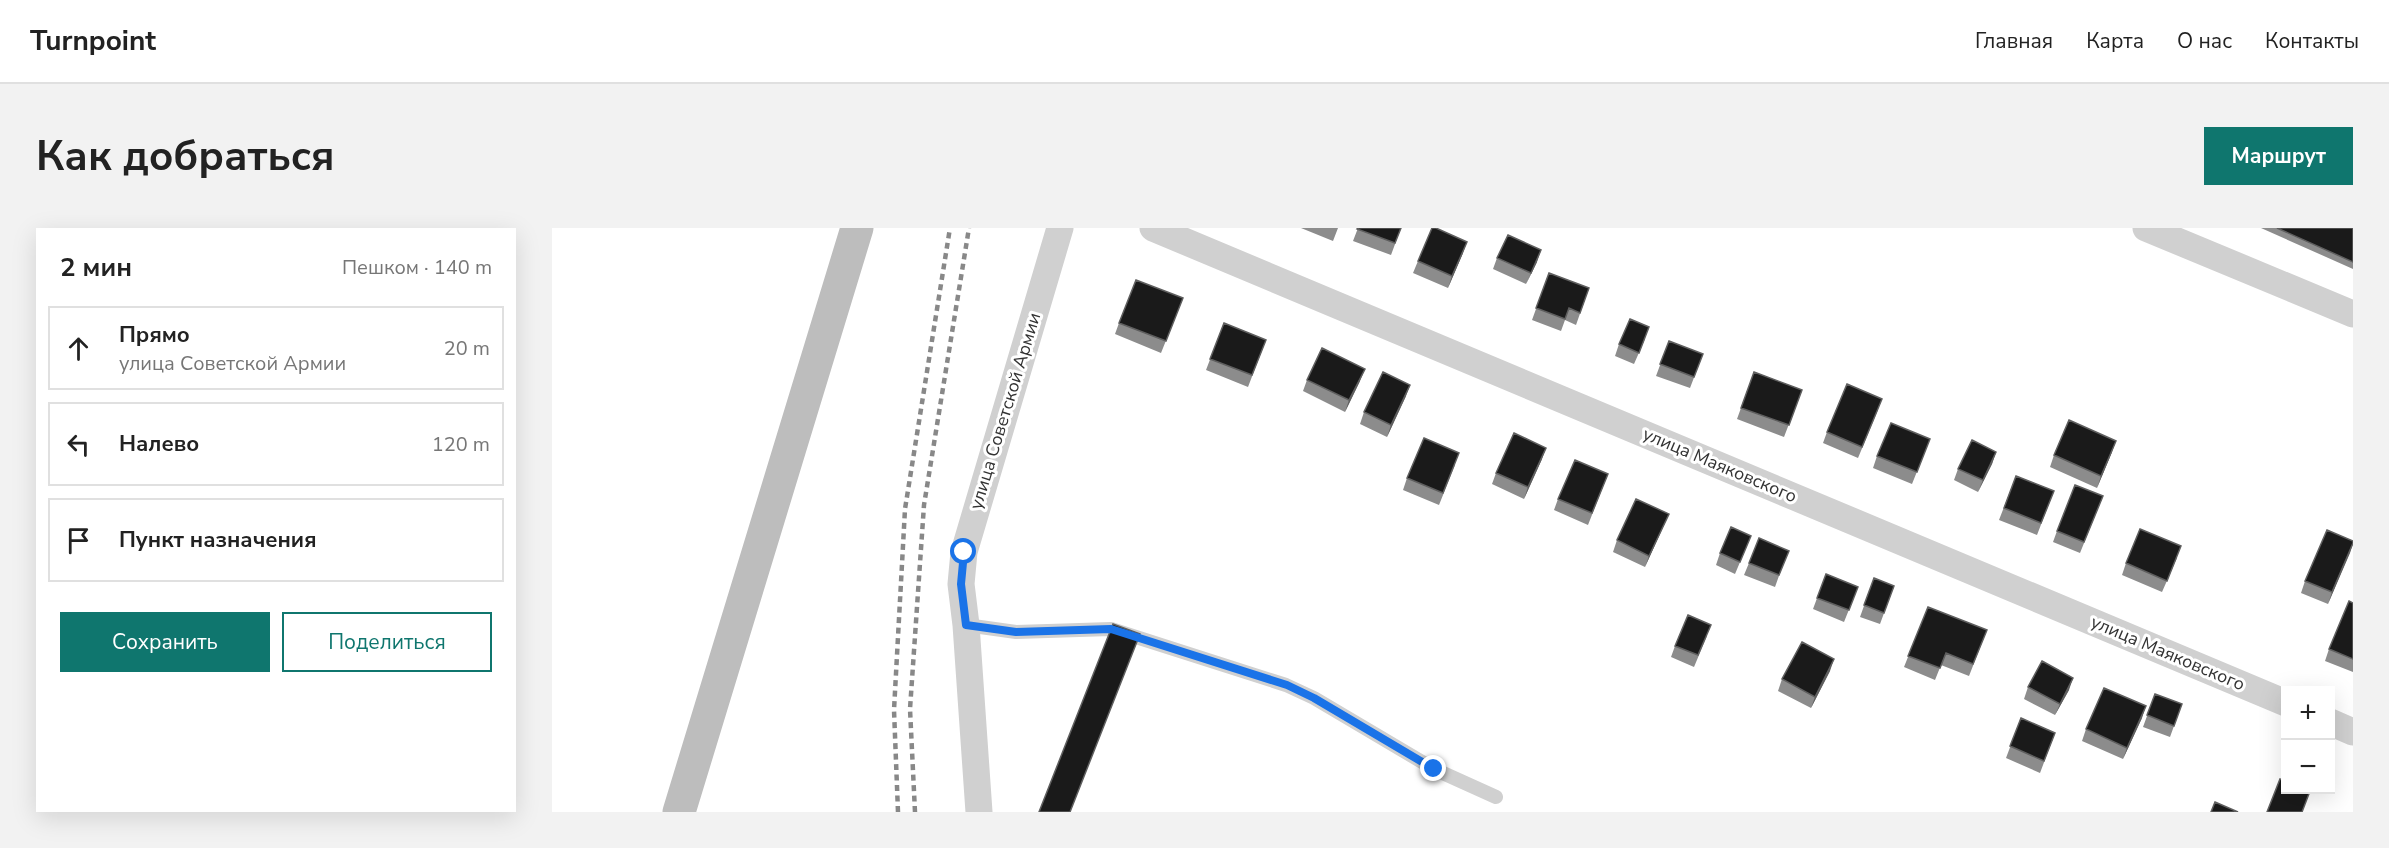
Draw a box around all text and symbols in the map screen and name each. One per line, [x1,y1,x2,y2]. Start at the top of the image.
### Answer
text: Turnpoint [30,22,156,60]
text: Главная [1975,27,2053,55]
text: Карта [2086,27,2144,55]
text: О нас [2177,27,2232,55]
text: Контакты [2265,27,2359,55]
button: Маршрут [2204,127,2353,185]
text: Как добраться [36,128,335,185]
text: 2 мин [60,250,132,285]
text: Пешком · 140 m [342,254,492,281]
street label: улица Советской Армии [964,310,1046,512]
text: Прямо [119,320,190,350]
icon: ahead [62,332,95,365]
text: 20 m [444,335,490,362]
text: улица Советской Армии [119,350,346,377]
street label: улица Маяковского [1639,422,1801,508]
icon: left [62,428,95,461]
text: Налево [119,429,199,459]
text: 120 m [432,431,490,458]
icon: arrive [62,524,95,557]
text: Пункт назначения [119,525,317,555]
route start [950,538,976,564]
street label: улица Маяковского [2087,610,2249,696]
button: Сохранить [60,612,270,672]
button: Поделиться [282,612,492,672]
map controls [2281,686,2335,794]
button: + [2281,686,2335,740]
button: − [2281,740,2335,794]
route end [1420,755,1446,781]

